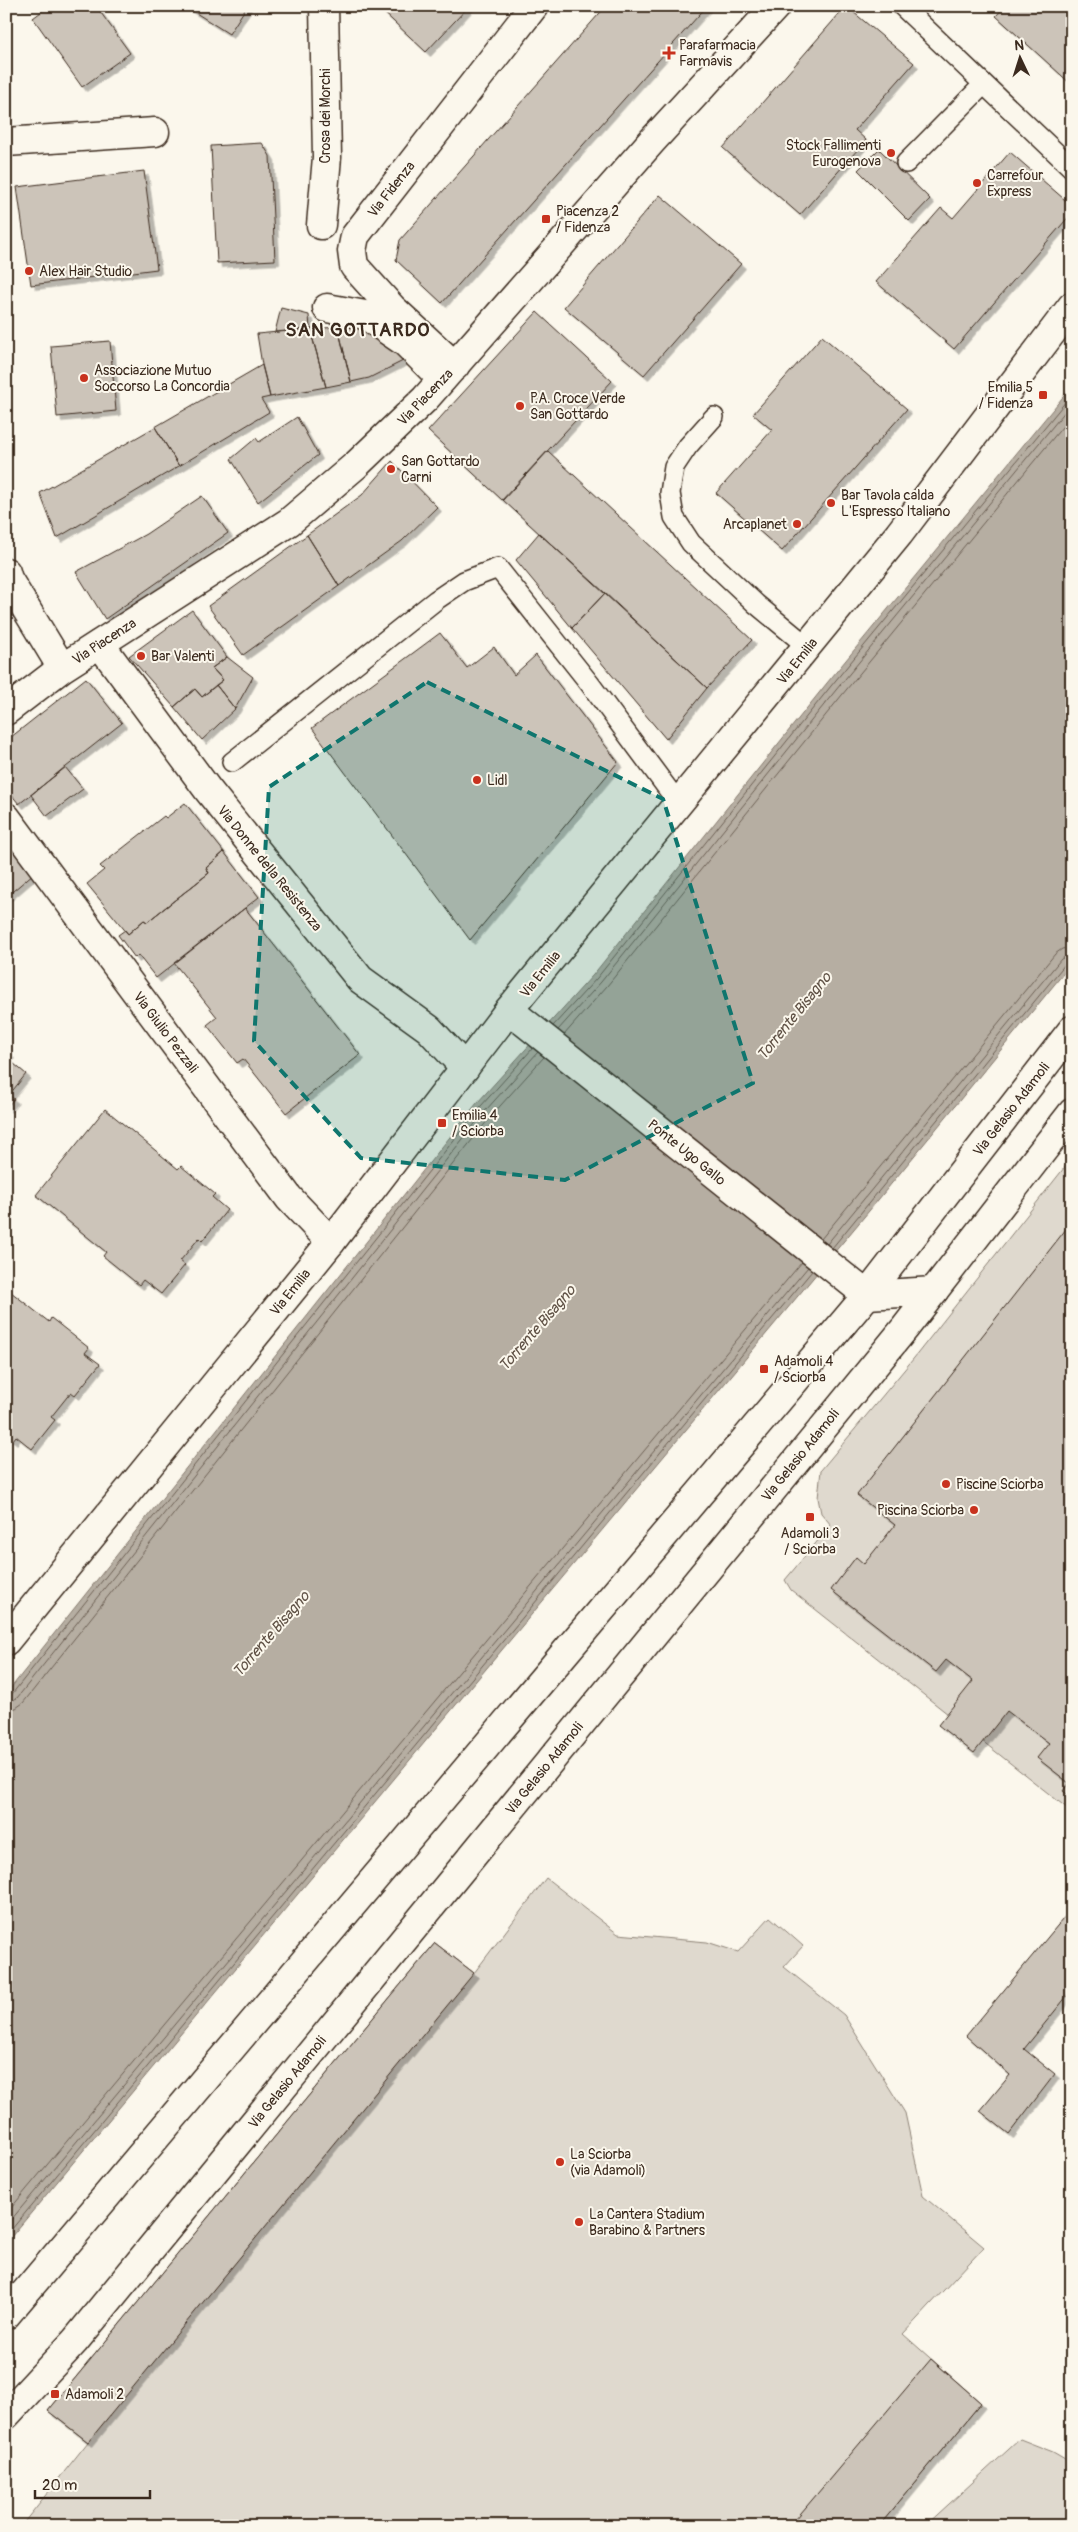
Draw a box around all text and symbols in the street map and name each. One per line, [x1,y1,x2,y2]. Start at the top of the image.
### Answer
north arrow [996,32,1046,82]
place label: Parafarmacia Farmavis [679,37,756,70]
text: N [1014,37,1024,54]
marker: Parafarmacia Farmavis [663,47,675,59]
street label: Crosa dei Morchi [317,68,334,164]
place label: Stock Fallimenti Eurogenova [786,137,882,170]
marker: Stock Fallimenti Eurogenova [885,147,897,159]
street label: Via Fidenza [364,158,419,221]
place label: Carrefour Express [987,167,1043,200]
marker: Carrefour Express [971,177,983,189]
place label: Piacenza 2 / Fidenza [556,203,619,236]
marker: Piacenza 2 / Fidenza [540,213,552,225]
place label: Alex Hair Studio [39,263,132,280]
marker: Alex Hair Studio [23,265,35,277]
district label: SAN GOTTARDO [286,318,430,342]
place label: Associazione Mutuo Soccorso La Concordia [94,362,230,395]
street label: Via Piacenza [394,365,457,429]
marker: Associazione Mutuo Soccorso La Concordia [78,372,90,384]
place label: Emilia 5 / Fidenza [979,379,1033,412]
marker: Emilia 5 / Fidenza [1037,389,1049,401]
place label: P.A. Croce Verde San Gottardo [530,390,625,423]
marker: P.A. Croce Verde San Gottardo [514,400,526,412]
place label: San Gottardo Carni [401,453,480,486]
marker: San Gottardo Carni [385,463,397,475]
place label: Bar Tavola calda L'Espresso Italiano [841,487,951,520]
marker: Bar Tavola calda L'Espresso Italiano [825,497,837,509]
place label: Arcaplanet [723,516,787,533]
marker: Arcaplanet [791,518,803,530]
street label: Via Piacenza [69,615,139,668]
street label: Via Emilia [773,635,821,688]
place label: Bar Valenti [151,648,215,665]
marker: Bar Valenti [135,650,147,662]
place label: Lidl [487,772,508,789]
marker: Lidl [471,774,483,786]
street label: Via Donne della Resistenza [214,802,325,934]
street label: Via Emilia [516,948,564,1001]
water label: Torrente Bisagno [753,968,836,1064]
street label: Via Giulio Pezzali [130,988,202,1077]
street label: Via Gelasio Adamoli [970,1059,1053,1159]
place label: Emilia 4 / Sciorba [452,1107,504,1140]
street label: Ponte Ugo Gallo [644,1116,729,1189]
marker: Emilia 4 / Sciorba [436,1117,448,1129]
street label: Via Emilia [266,1266,314,1319]
water label: Torrente Bisagno [495,1281,580,1375]
place label: Adamoli 4 / Sciorba [774,1353,833,1386]
marker: Adamoli 4 / Sciorba [758,1363,770,1375]
street label: Via Gelasio Adamoli [758,1405,843,1505]
place label: Piscine Sciorba [956,1476,1043,1493]
marker: Piscine Sciorba [940,1478,952,1490]
place label: Piscina Sciorba [877,1502,964,1519]
marker: Piscina Sciorba [968,1504,980,1516]
marker: Adamoli 3 / Sciorba [804,1511,816,1523]
place label: Adamoli 3 / Sciorba [780,1525,840,1558]
water label: Torrente Bisagno [229,1587,314,1681]
street label: Via Gelasio Adamoli [502,1718,587,1818]
street label: Via Gelasio Adamoli [245,2032,330,2132]
place label: La Sciorba (via Adamoli) [570,2146,646,2179]
marker: La Sciorba (via Adamoli) [554,2156,566,2168]
place label: La Cantera Stadium Barabino & Partners [589,2206,706,2239]
marker: La Cantera Stadium Barabino & Partners [573,2216,585,2228]
place label: Adamoli 2 [65,2386,124,2403]
marker: Adamoli 2 [49,2388,61,2400]
scale bar [35,2467,150,2499]
text: 20 m [42,2476,77,2495]

